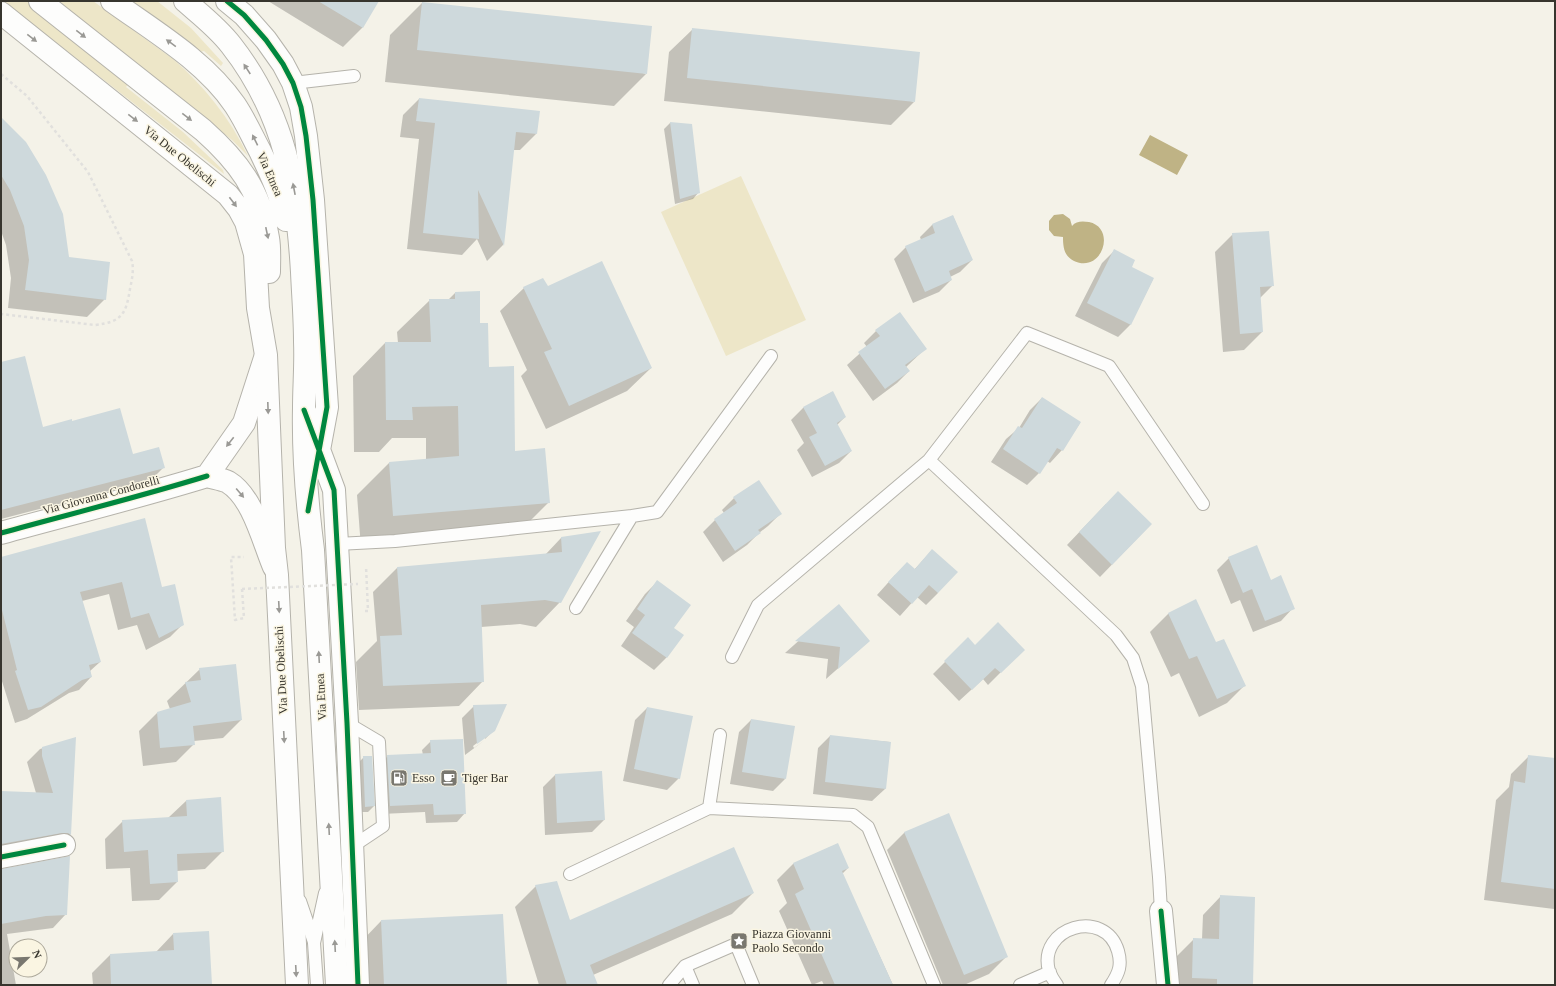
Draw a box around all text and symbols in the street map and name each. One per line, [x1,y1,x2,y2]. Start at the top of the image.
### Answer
one-way arrow [76,30,87,38]
one-way arrow [26,33,37,42]
one-way arrow [165,39,176,47]
one-way arrow [243,64,251,74]
one-way arrow [182,113,192,122]
one-way arrow [128,114,139,123]
street label: Via Due Obelischi [141,123,219,190]
one-way arrow [252,134,258,146]
street label: Via Etnea [254,150,286,199]
one-way arrow [290,183,296,195]
one-way arrow [229,196,237,207]
one-way arrow [264,226,270,239]
one-way arrow [265,402,272,414]
one-way arrow [226,436,235,447]
street label: Via Giovanna Condorelli [41,472,162,517]
one-way arrow [236,488,245,499]
one-way arrow [275,601,282,613]
street label: Via Due Obelischi [272,625,290,715]
one-way arrow [316,650,322,663]
street label: Via Etnea [313,673,329,721]
one-way arrow [281,731,288,743]
fuel station icon: Esso [389,768,409,788]
cafe icon: Tiger Bar [439,768,459,788]
place label: Esso [412,771,435,785]
place label: Tiger Bar [462,771,508,785]
one-way arrow [325,823,332,835]
place label: Piazza Giovanni Paolo Secondo [752,927,832,955]
place icon: Piazza Giovanni Paolo Secondo [729,931,749,951]
north arrow [8,938,48,978]
one-way arrow [332,939,338,952]
text: N [30,948,44,960]
one-way arrow [293,965,299,978]

